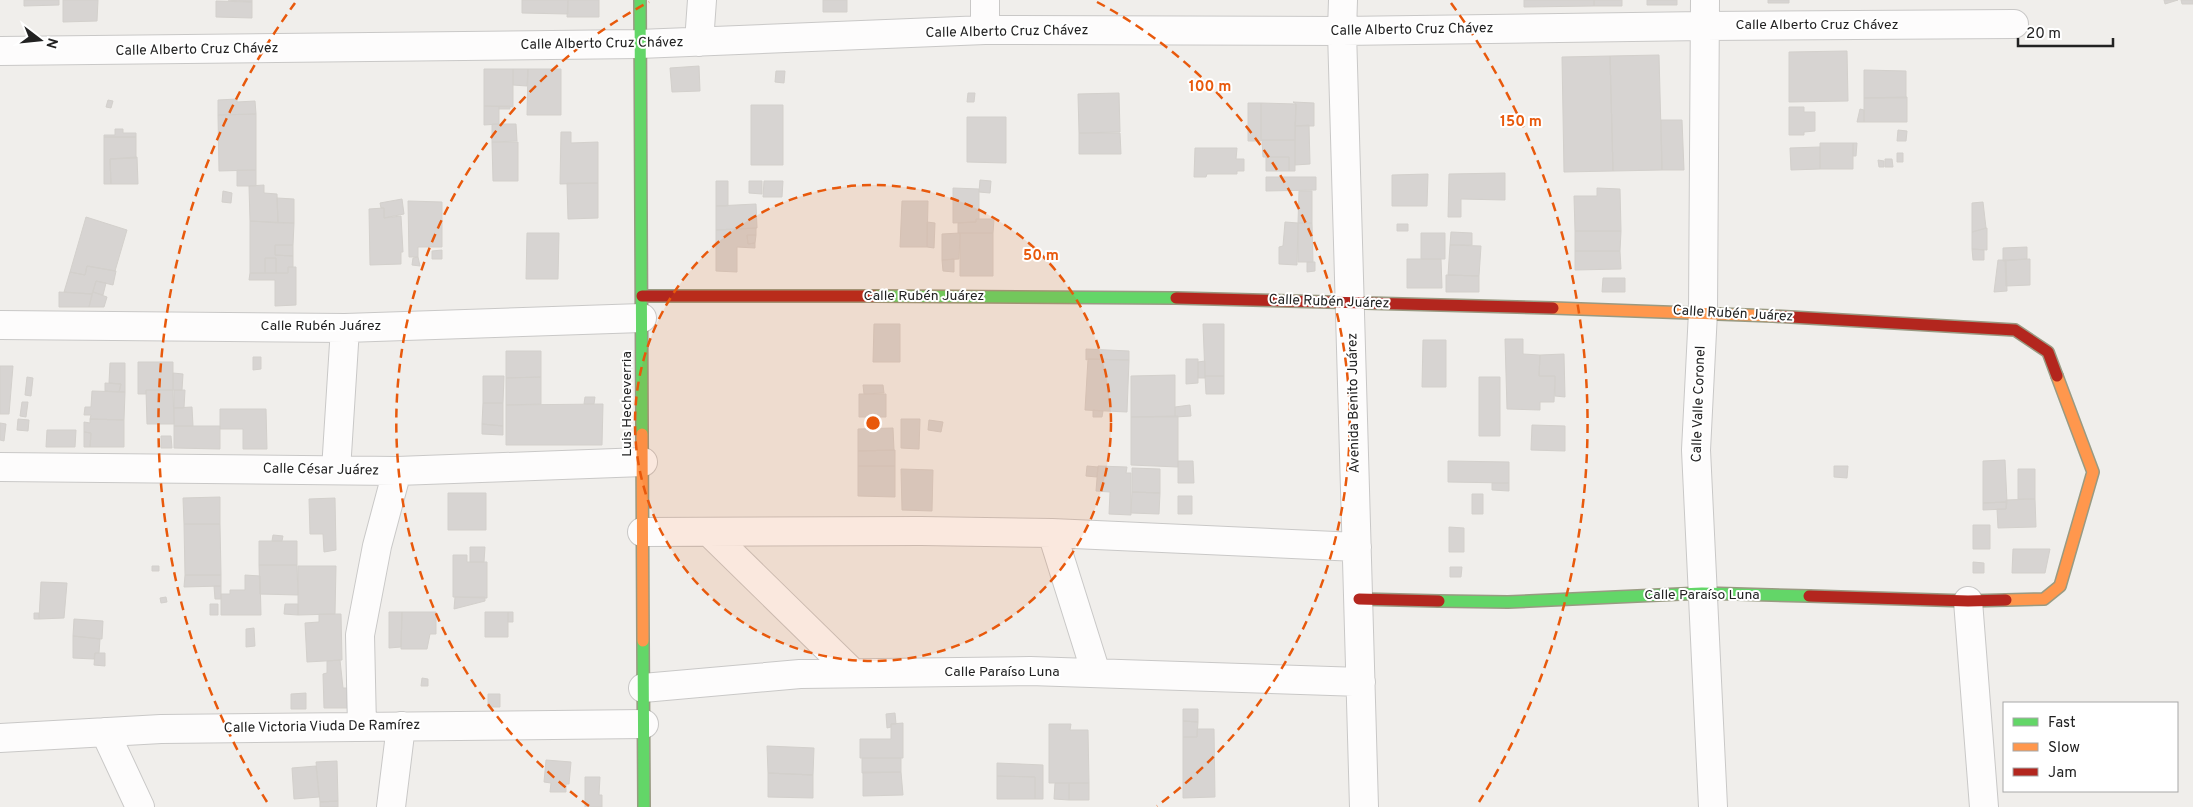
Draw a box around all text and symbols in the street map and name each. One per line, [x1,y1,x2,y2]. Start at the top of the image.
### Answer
north arrow [15,15,65,65]
scale bar [2018,15,2113,47]
street label: Calle Alberto Cruz Chávez [1735,17,1899,34]
street label: Calle Alberto Cruz Chávez [1330,20,1494,40]
street label: Calle Alberto Cruz Chávez [925,22,1089,42]
text: 20 m [2026,25,2061,44]
street label: Calle Alberto Cruz Chávez [520,34,684,54]
text: N [41,36,61,50]
street label: Calle Alberto Cruz Chávez [115,40,279,60]
text: 100 m [1189,78,1231,97]
text: 150 m [1500,113,1542,132]
text: 50 m [1023,247,1059,266]
street label: Calle Rubén Juárez [864,288,984,305]
street label: Calle Rubén Juárez [1268,291,1390,313]
street label: Calle Rubén Juárez [1672,302,1794,326]
street label: Calle Rubén Juárez [261,318,381,335]
street label: Avenida Benito Juárez [1344,333,1364,473]
street label: Calle Valle Coronel [1688,345,1710,463]
street label: Luis Hecheverria [619,351,636,457]
centre of rings [864,414,882,432]
street label: Calle César Juárez [263,460,379,480]
street label: Calle Paraíso Luna [1644,587,1760,604]
street label: Calle Paraíso Luna [944,664,1060,681]
legend [2003,702,2178,792]
text: Fast [2048,714,2076,733]
street label: Calle Victoria Viuda De Ramírez [224,717,420,737]
text: Slow [2048,739,2080,758]
text: Jam [2048,764,2077,783]

